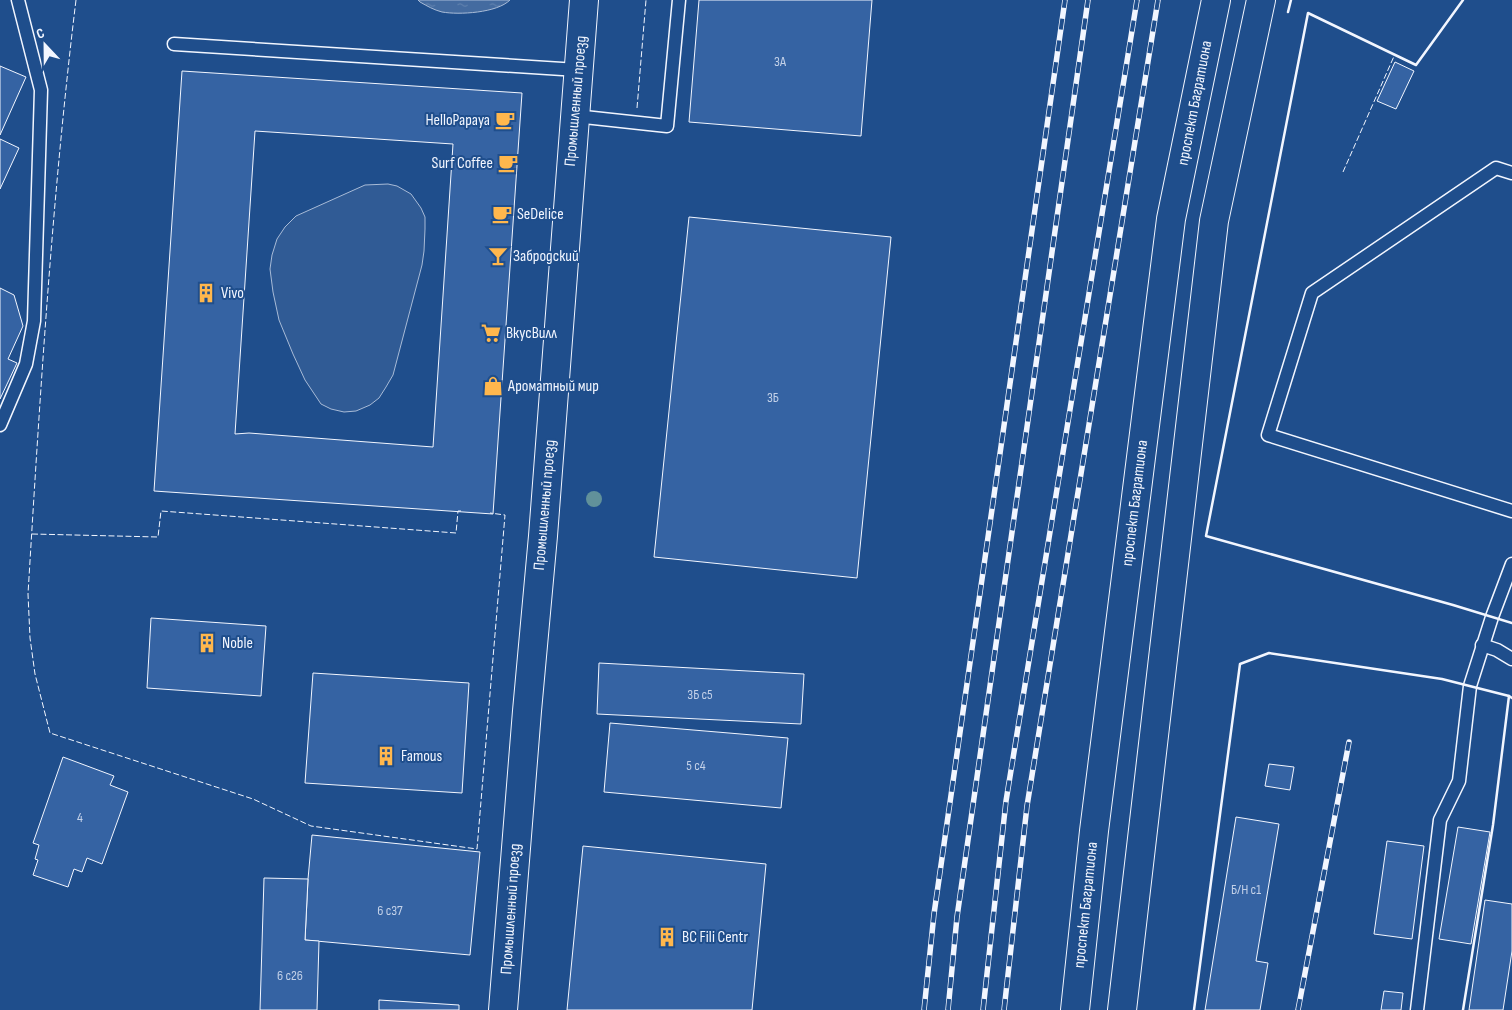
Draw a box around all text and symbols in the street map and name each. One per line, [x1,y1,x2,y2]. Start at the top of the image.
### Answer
north arrow [20,20,70,70]
text: С [34,24,47,43]
street label: Промышленный проезд [561,35,591,167]
street label: проспект Багратиона [1174,39,1216,167]
house number: 3А [774,53,787,70]
cafe icon: HelloPapaya [494,109,516,131]
place label: HelloPapaya [425,111,490,130]
cafe icon: Surf Coffee [497,152,519,174]
place label: Surf Coffee [432,154,493,173]
cafe icon: SeDelice [491,203,513,225]
place label: SeDelice [517,205,564,224]
bar icon: Забродский [487,245,509,267]
place label: Забродский [513,247,579,266]
building icon: Vivo [195,282,217,304]
place label: Vivo [221,284,244,303]
supermarket icon: ВкусВилл [480,322,502,344]
place label: ВкусВилл [506,324,557,343]
shop icon: Ароматный мир [482,375,504,397]
place label: Ароматный мир [507,377,599,396]
house number: 3Б [767,389,779,406]
street label: Промышленный проезд [530,439,560,571]
street label: проспект Багратиона [1118,439,1152,567]
building icon: Noble [196,632,218,654]
place label: Noble [222,634,253,653]
house number: 3Б с5 [687,686,713,703]
building icon: Famous [375,745,397,767]
place label: Famous [401,747,443,766]
house number: 5 с4 [686,757,706,774]
house number: 4 [77,809,83,826]
street label: проспект Багратиона [1070,841,1102,969]
street label: Промышленный проезд [497,843,525,975]
house number: Б/Н с1 [1231,881,1261,898]
house number: 6 с37 [377,902,403,919]
building icon: BC Fili Centr [656,926,678,948]
place label: BC Fili Centr [682,928,748,947]
house number: 6 с26 [277,967,303,984]

